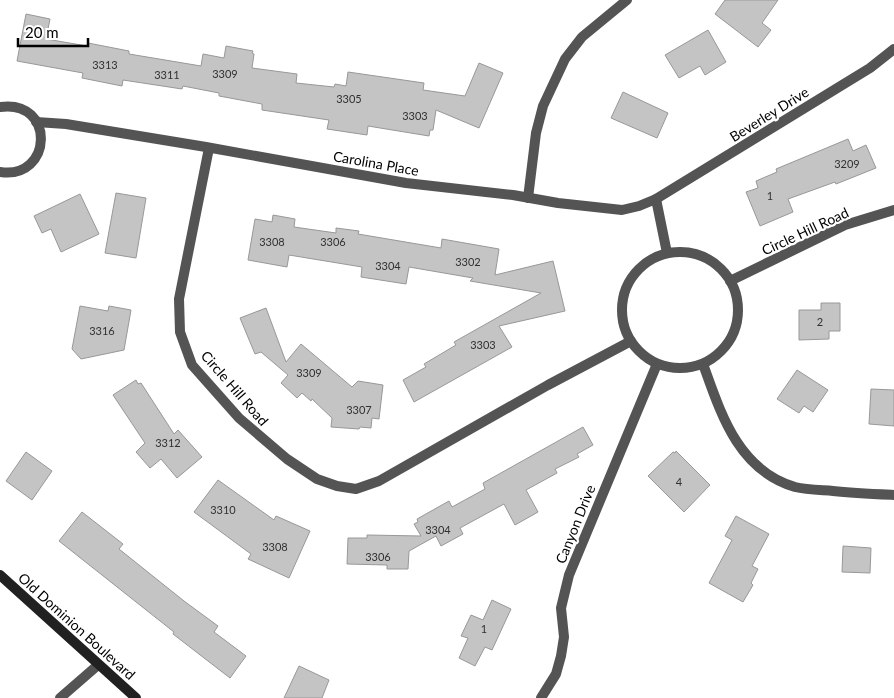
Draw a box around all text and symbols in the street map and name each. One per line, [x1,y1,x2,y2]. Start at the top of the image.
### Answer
scale bar [18,15,88,47]
text: 20 m [25,23,59,41]
house number: 3313 [92,58,118,71]
house number: 3309 [212,67,238,80]
house number: 3311 [154,68,180,81]
street label: Beverley Drive [726,83,812,145]
house number: 3305 [336,92,362,105]
house number: 3303 [402,109,428,122]
street label: Carolina Place [332,147,420,179]
house number: 3209 [834,157,860,170]
house number: 1 [767,189,773,202]
street label: Circle Hill Road [759,203,851,259]
house number: 3308 [259,235,285,248]
house number: 3306 [320,235,346,248]
house number: 3302 [455,255,481,268]
house number: 3304 [375,259,401,272]
house number: 2 [817,315,823,328]
house number: 3316 [89,324,115,337]
house number: 3303 [470,338,496,351]
street label: Circle Hill Road [198,347,272,429]
house number: 3309 [296,366,322,379]
house number: 3307 [346,403,372,416]
house number: 3312 [155,436,181,449]
house number: 4 [676,475,683,488]
street label: Canyon Drive [551,482,599,566]
house number: 3310 [210,503,236,516]
house number: 3304 [425,523,451,536]
house number: 3308 [262,540,288,553]
house number: 3306 [365,550,391,563]
street label: Old Dominion Boulevard [15,569,139,683]
house number: 1 [481,622,487,635]

